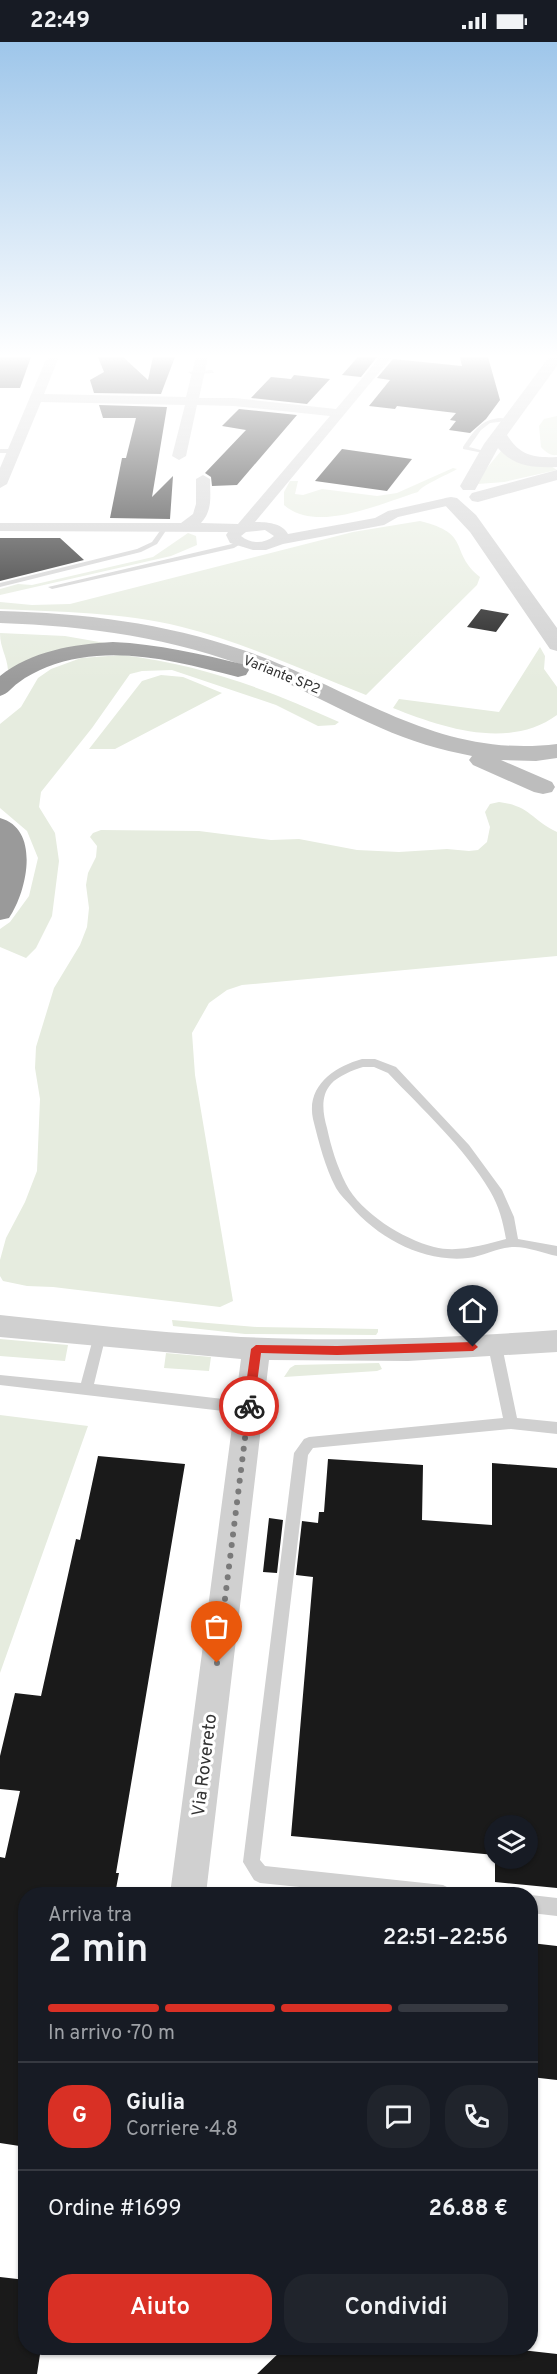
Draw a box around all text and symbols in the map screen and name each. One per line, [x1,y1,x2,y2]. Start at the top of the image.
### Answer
text: 22:49 [30,8,90,35]
street label: Variante SP2 [240,652,322,699]
pin [447,1285,498,1347]
icon: home [456,1294,489,1327]
courier [219,1376,279,1436]
icon: bike [233,1390,266,1423]
pin [191,1601,242,1663]
icon: bag [200,1610,233,1643]
street label: Via Rovereto [188,1713,223,1818]
map controls [484,1815,538,1869]
button: layers [484,1815,538,1869]
text: Arriva tra [48,1903,132,1929]
text: 22:51–22:56 [383,1925,508,1952]
text: 2 min [48,1927,149,1976]
text: In arrivo · 70 m [48,2021,175,2047]
button: chat [367,2085,430,2148]
button: phone [445,2085,508,2148]
text: Giulia [126,2090,185,2117]
text: G [72,2103,87,2130]
text: Corriere · 4.8 [126,2117,238,2143]
text: Ordine #1699 [48,2196,182,2223]
text: 26.88 € [429,2196,508,2223]
button: Aiuto [48,2274,272,2343]
button: Condividi [284,2274,508,2343]

